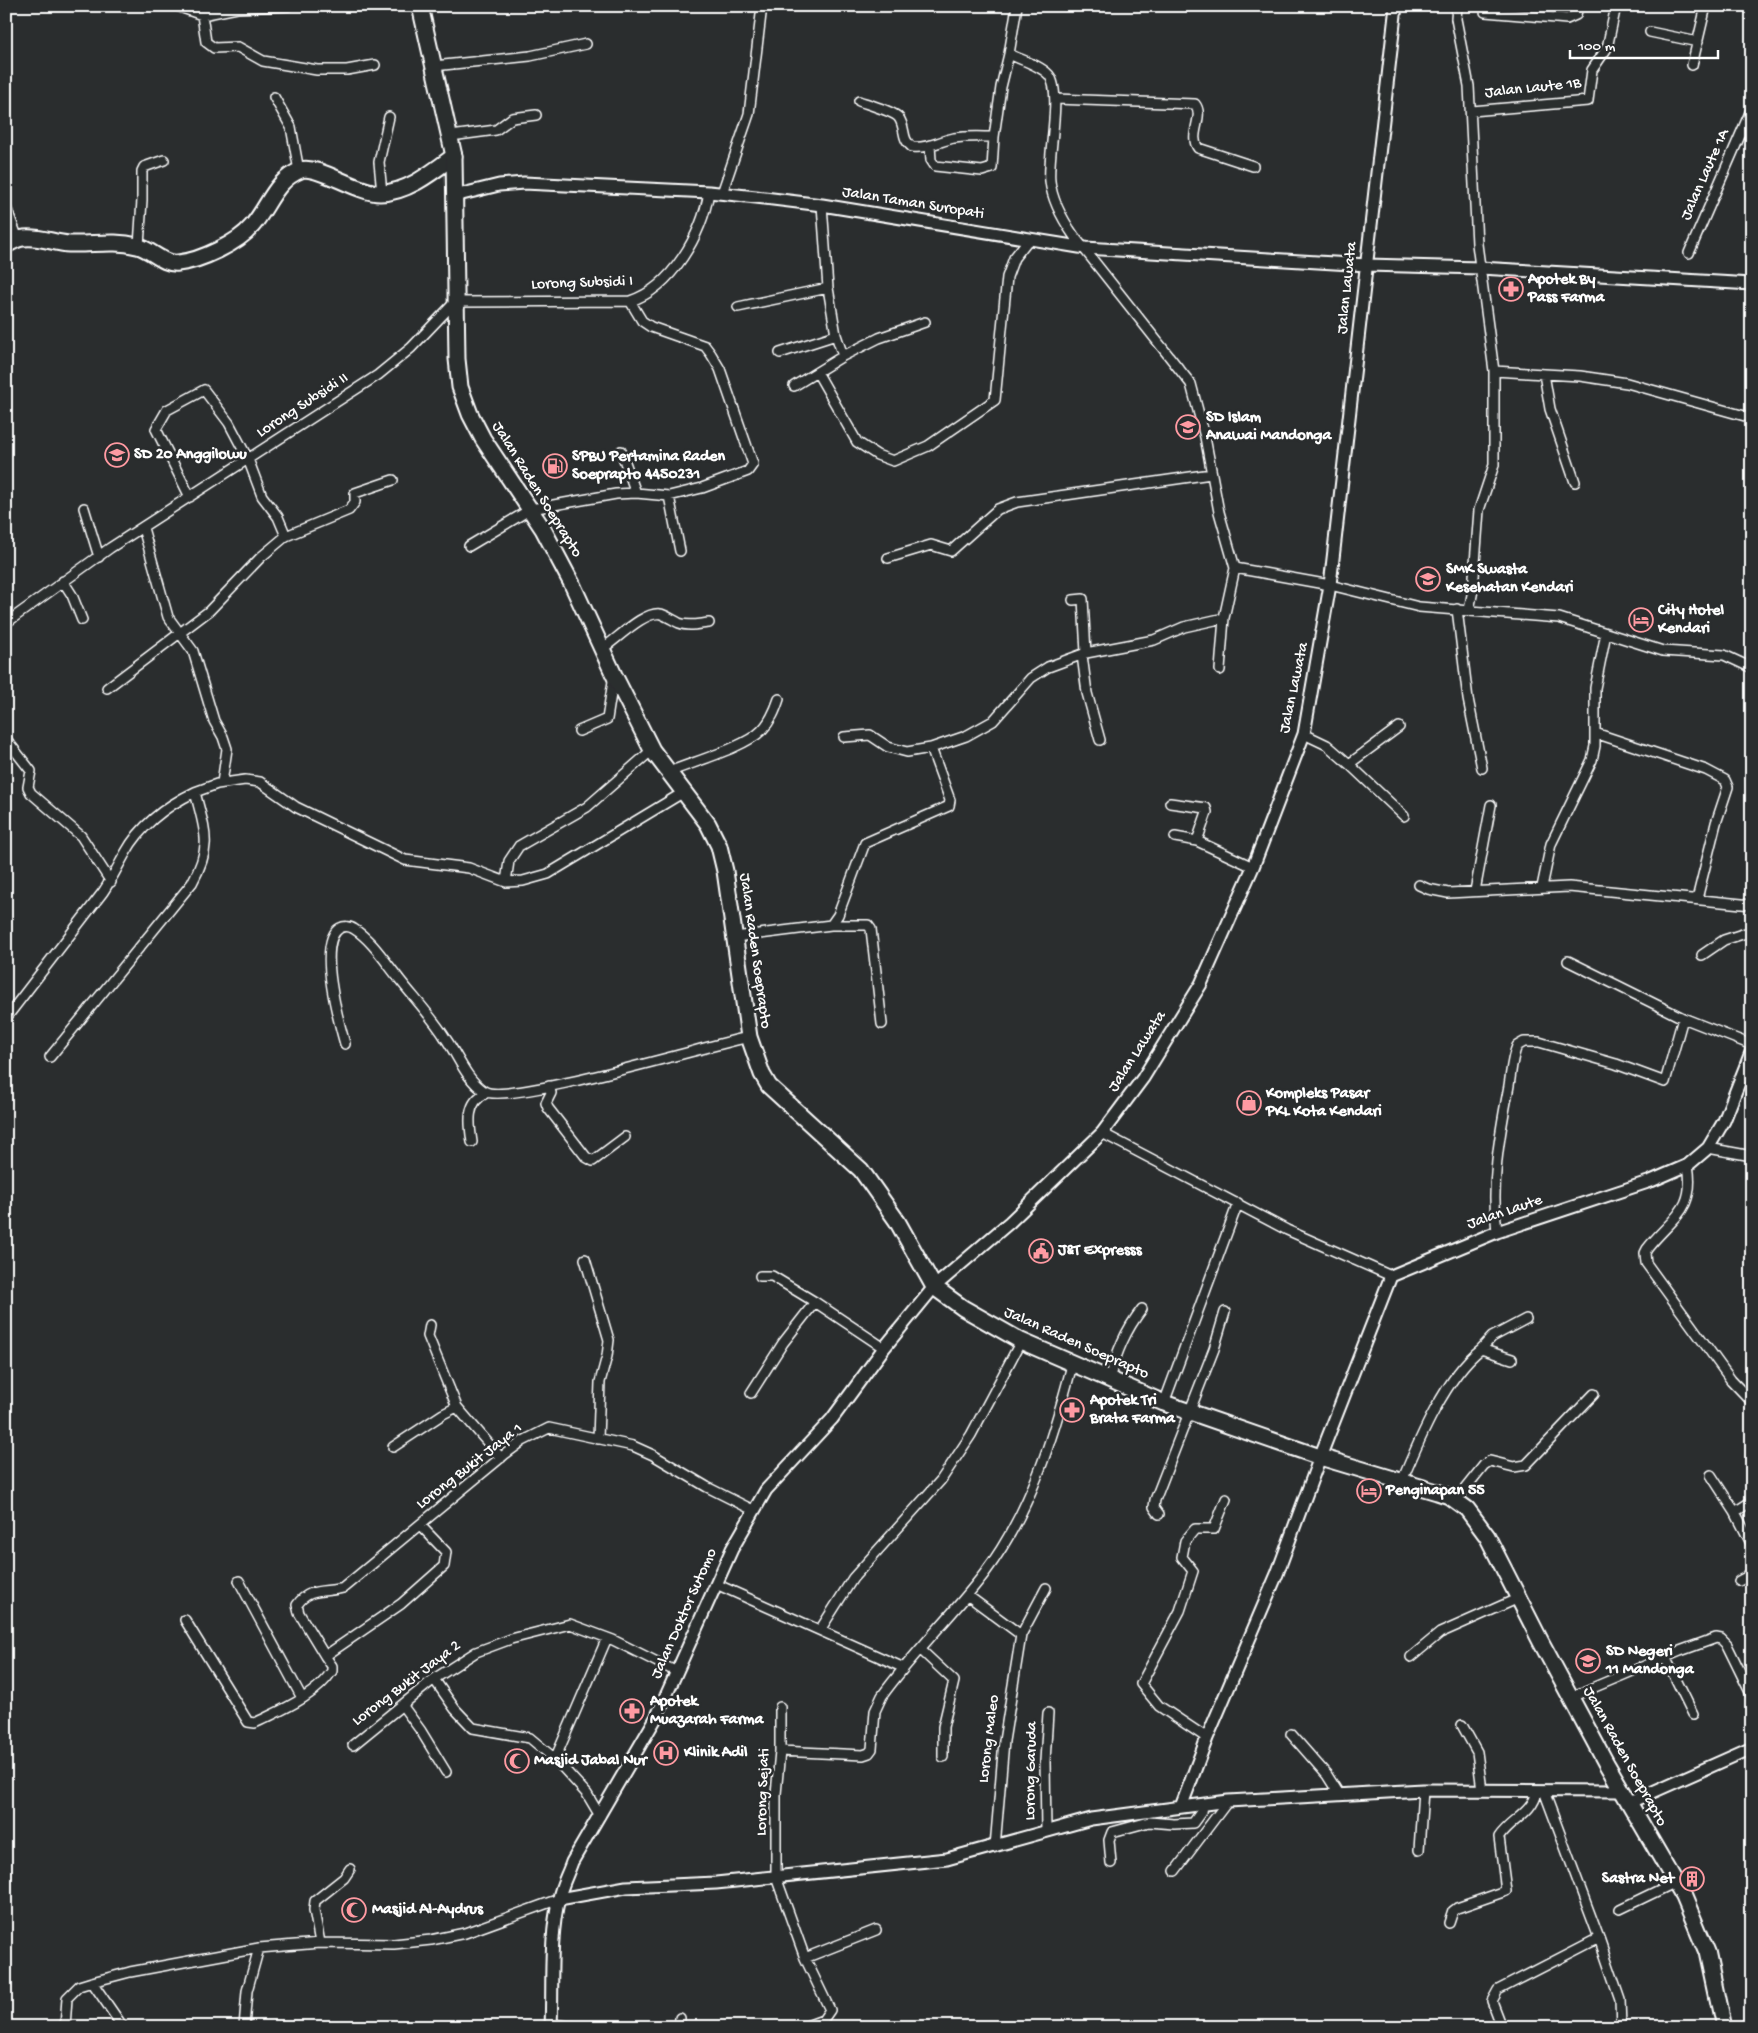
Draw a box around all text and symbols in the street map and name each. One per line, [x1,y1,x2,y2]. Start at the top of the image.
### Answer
scale bar [1570,28,1718,60]
text: 100 m [1577,38,1616,56]
street label: Jalan Laute 1B [1484,74,1583,103]
street label: Jalan Laute 1A [1677,125,1735,224]
street label: Jalan Taman Suropati [841,183,985,225]
street label: Jalan Lawata [1334,240,1362,335]
place label: Apotek By Pass Farma [1527,271,1605,308]
street label: Lorong Subsidi I [531,273,633,295]
pharmacy icon: Apotek By Pass Farma [1498,276,1524,302]
street label: Lorong Subsidi II [254,369,352,443]
place label: SD Islam Anawai Mandonga [1205,409,1332,446]
school or university icon: SD Islam Anawai Mandonga [1175,414,1201,440]
street label: Jalan Raden Soeprapto [486,419,586,561]
school or university icon: SD 20 Anggilowu [104,442,130,468]
place label: SD 20 Anggilowu [134,446,247,465]
place label: SPBU Pertamina Raden Soeprapto 4450231 [572,448,726,485]
fuel station icon: SPBU Pertamina Raden Soeprapto 4450231 [542,453,568,479]
place label: SMK Swasta Kesehatan Kendari [1445,561,1574,598]
school or university icon: SMK Swasta Kesehatan Kendari [1415,566,1441,592]
place label: City Hotel Kendari [1657,602,1725,639]
hotel icon: City Hotel Kendari [1628,607,1654,633]
street label: Jalan Lawata [1276,640,1314,735]
street label: Jalan Raden Soeprapto [734,872,774,1030]
street label: Jalan Lawata [1105,1007,1172,1096]
place label: Kompleks Pasar PKL Kota Kendari [1265,1085,1382,1122]
shop icon: Kompleks Pasar PKL Kota Kendari [1236,1090,1262,1116]
street label: Jalan Laute [1465,1191,1546,1235]
public building icon: J&T Expresss [1028,1238,1054,1264]
place label: J&T Expresss [1057,1242,1143,1261]
street label: Jalan Raden Soeprapto [1001,1303,1151,1385]
place label: Apotek Tri Brata Farma [1089,1392,1176,1429]
pharmacy icon: Apotek Tri Brata Farma [1059,1397,1085,1423]
street label: Lorong Bukit Jaya 1 [413,1420,527,1514]
hotel icon: Penginapan 55 [1356,1478,1382,1504]
place label: Penginapan 55 [1385,1482,1485,1501]
street label: Jalan Doktor Sutomo [648,1546,722,1682]
street label: Lorong Bukit Jaya 2 [349,1637,465,1731]
place label: SD Negeri 11 Mandonga [1605,1643,1695,1680]
school or university icon: SD Negeri 11 Mandonga [1575,1648,1601,1674]
street label: Jalan Raden Soeprapto [1578,1684,1670,1830]
place label: Apotek Muazarah Farma [649,1693,764,1730]
street label: Lorong Maleo [975,1694,1005,1784]
pharmacy icon: Apotek Muazarah Farma [619,1698,645,1724]
street label: Lorong Garuda [1022,1720,1042,1821]
hospital icon: Klinik Adil [653,1740,679,1766]
place label: Klinik Adil [683,1744,748,1763]
mosque icon: Masjid Jabal Nur [504,1748,530,1774]
street label: Lorong Sejati [753,1748,775,1836]
place label: Masjid Jabal Nur [534,1752,649,1771]
building icon: Sastra Net [1679,1866,1705,1892]
place label: Sastra Net [1602,1870,1675,1889]
mosque icon: Masjid Al-Aydrus [341,1897,367,1923]
place label: Masjid Al-Aydrus [372,1901,484,1920]

